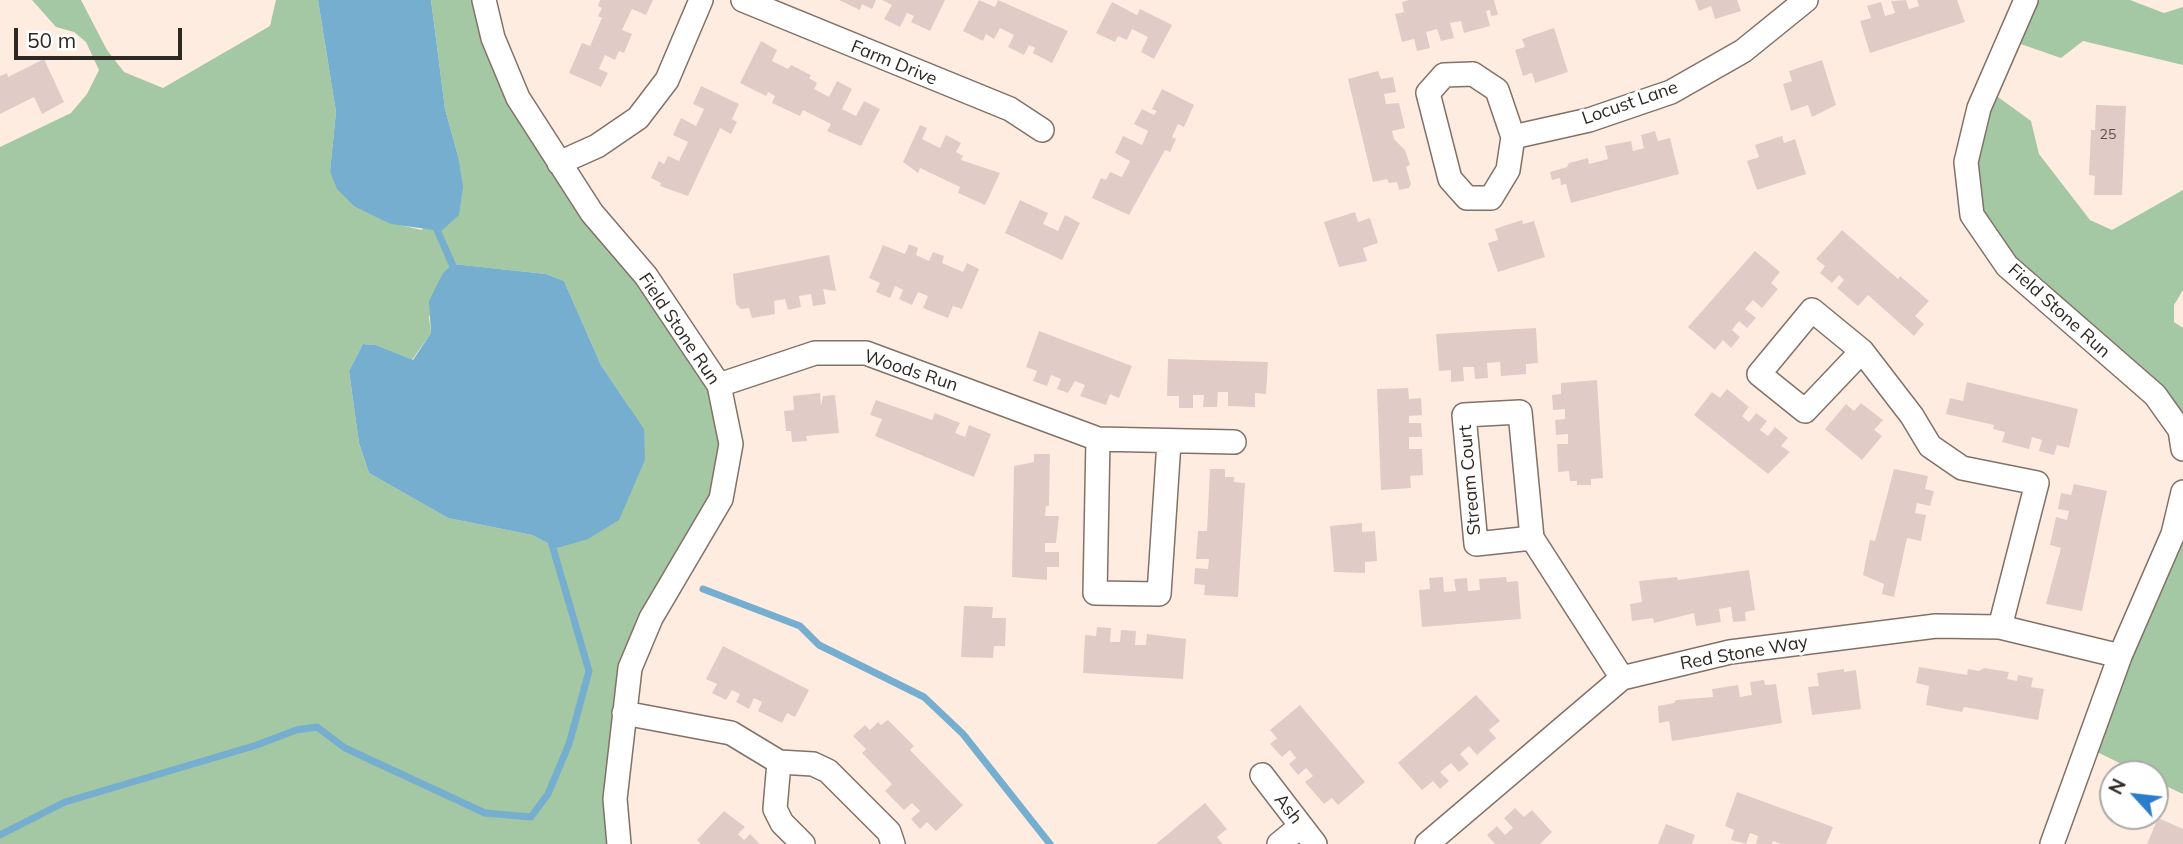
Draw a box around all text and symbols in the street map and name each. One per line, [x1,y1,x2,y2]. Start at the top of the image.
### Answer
scale bar [18,14,186,58]
text: 50 m [27,27,76,53]
street label: Farm Drive [848,36,940,90]
street label: Locust Lane [1579,76,1681,130]
house number: 25 [2100,127,2116,143]
street label: Field Stone Run [2003,259,2115,363]
street label: Field Stone Run [634,269,724,389]
street label: Woods Run [861,346,961,396]
street label: Stream Court [1454,424,1486,536]
street label: Red Stone Way [1678,631,1810,675]
north arrow [2099,760,2169,830]
text: N [2103,775,2131,798]
street label: Ash [1269,790,1307,828]

